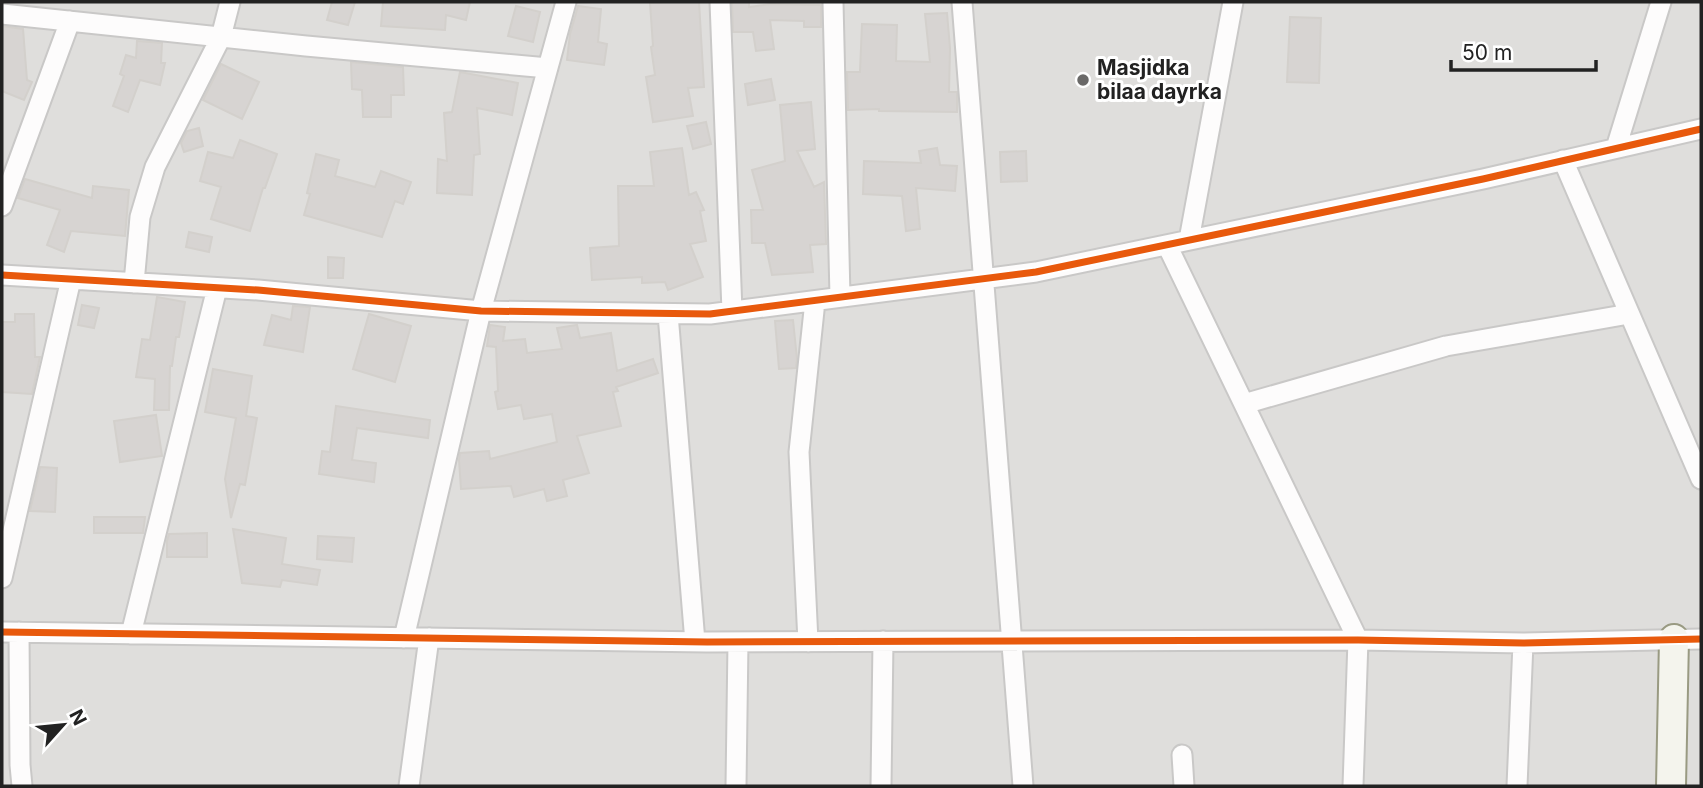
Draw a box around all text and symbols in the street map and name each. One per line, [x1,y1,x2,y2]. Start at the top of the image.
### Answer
scale bar [1451,28,1596,72]
text: 50 m [1462,40,1512,65]
place label: Masjidka bilaa dayrka [1097,55,1222,104]
marker: Masjidka bilaa dayrka [1075,72,1091,88]
north arrow [28,690,98,760]
text: N [64,706,91,729]

